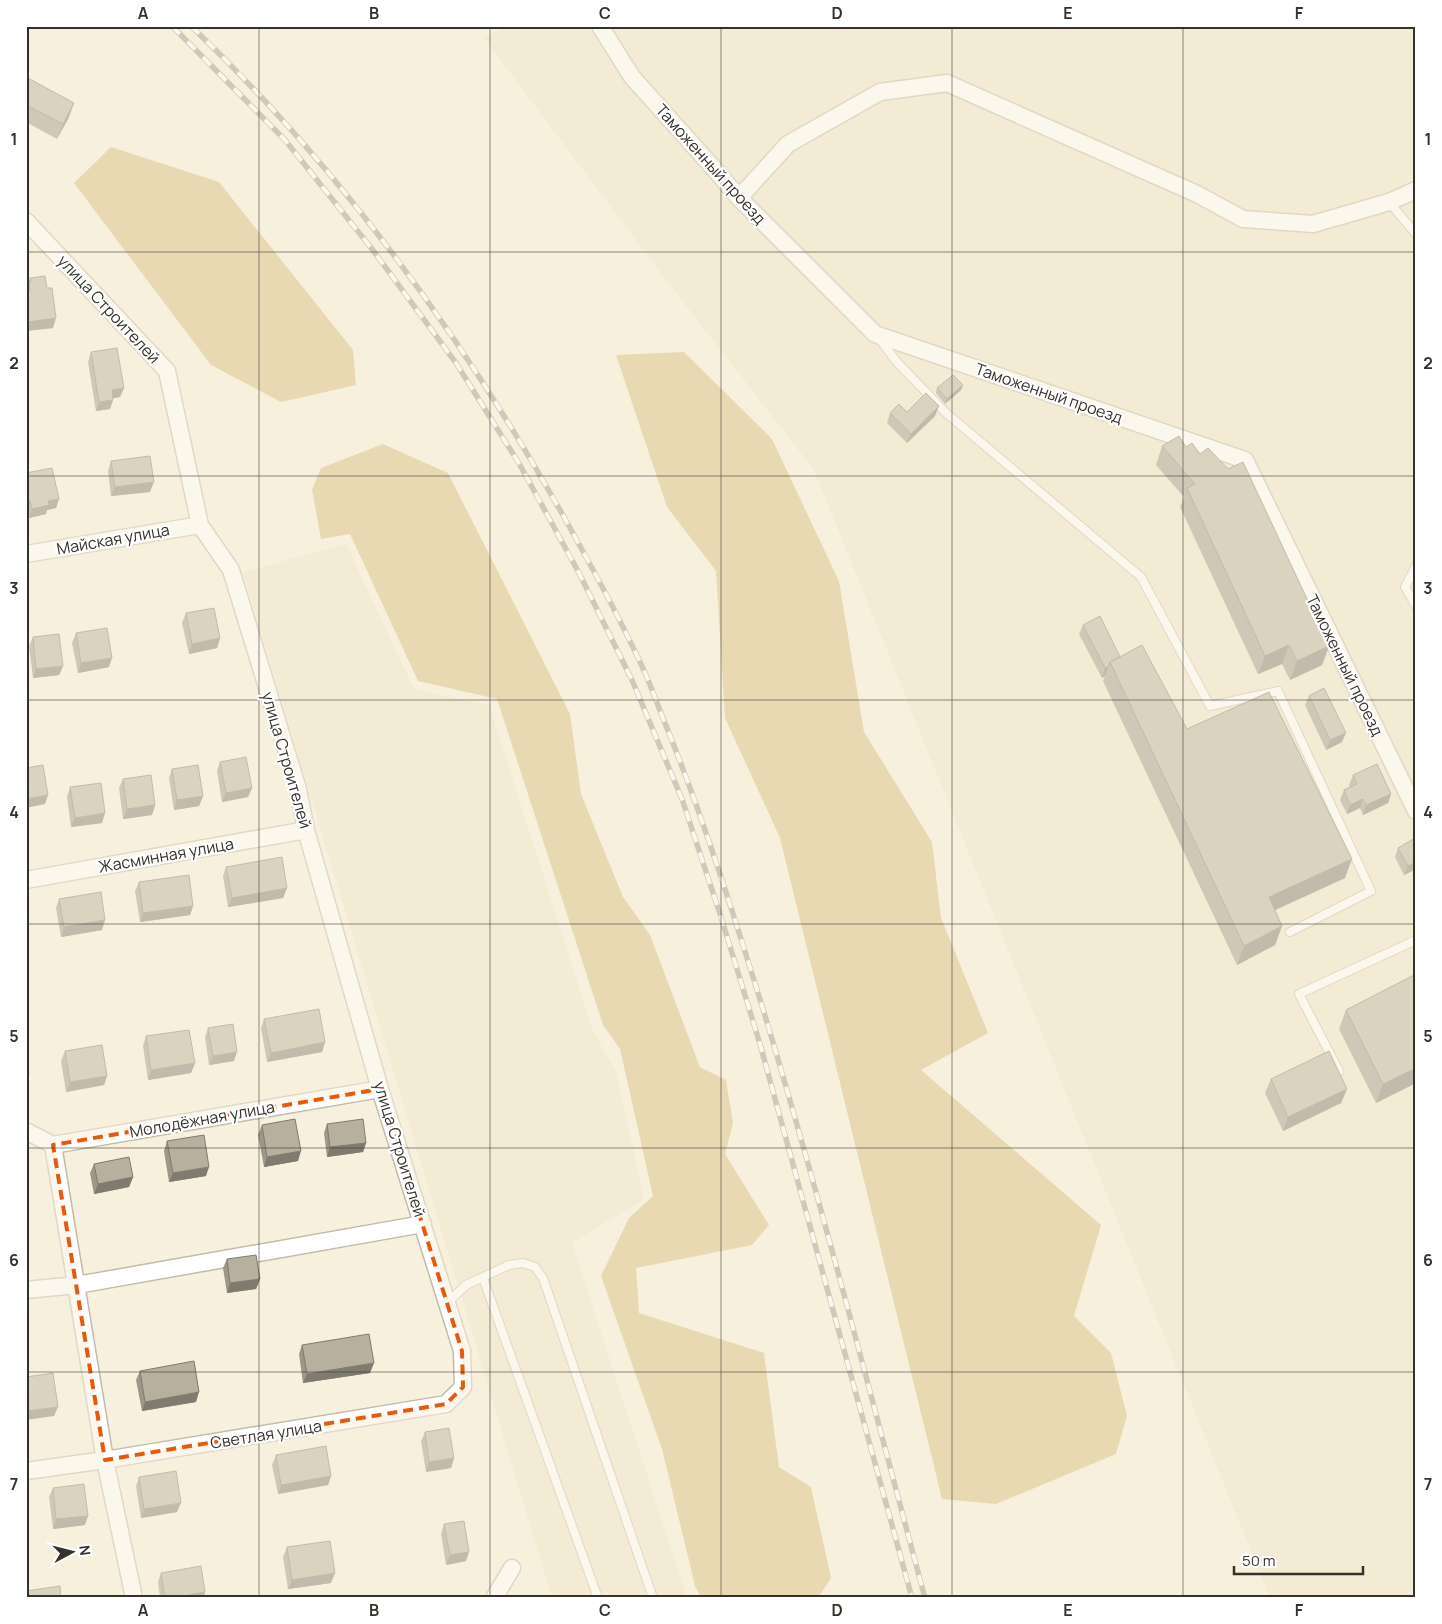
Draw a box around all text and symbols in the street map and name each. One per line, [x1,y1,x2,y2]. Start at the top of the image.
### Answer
text: A [138,2,149,24]
text: B [369,2,379,24]
text: C [599,2,611,24]
text: D [831,2,843,24]
text: E [1063,2,1073,24]
text: F [1295,2,1304,24]
street label: Таможенный проезд [651,99,771,229]
text: 1 [10,128,18,150]
text: 1 [1424,128,1432,150]
street label: улица Строителей [53,250,165,368]
text: 2 [9,352,19,374]
text: 2 [1423,352,1433,374]
street label: Таможенный проезд [972,357,1126,429]
street label: Майская улица [55,518,171,560]
text: 3 [9,577,19,599]
text: 3 [1423,577,1433,599]
street label: Таможенный проезд [1301,591,1389,740]
street label: улица Строителей [257,689,317,831]
text: 4 [9,801,19,823]
text: 4 [1423,801,1433,823]
street label: Жасминная улица [97,832,235,878]
text: 5 [9,1025,19,1047]
text: 5 [1423,1025,1433,1047]
street label: улица Строителей [369,1078,431,1220]
street label: Молодёжная улица [128,1095,276,1143]
text: 6 [9,1249,19,1271]
text: 6 [1423,1249,1433,1271]
street label: Светлая улица [209,1414,323,1454]
text: 7 [10,1473,18,1495]
text: 7 [1424,1473,1432,1495]
north arrow [48,1526,98,1576]
text: N [75,1544,95,1557]
scale bar [1234,1544,1363,1576]
text: 50 m [1242,1550,1276,1571]
text: A [138,1599,149,1621]
text: B [369,1599,379,1621]
text: C [599,1599,611,1621]
text: D [831,1599,843,1621]
text: E [1063,1599,1073,1621]
text: F [1295,1599,1304,1621]

